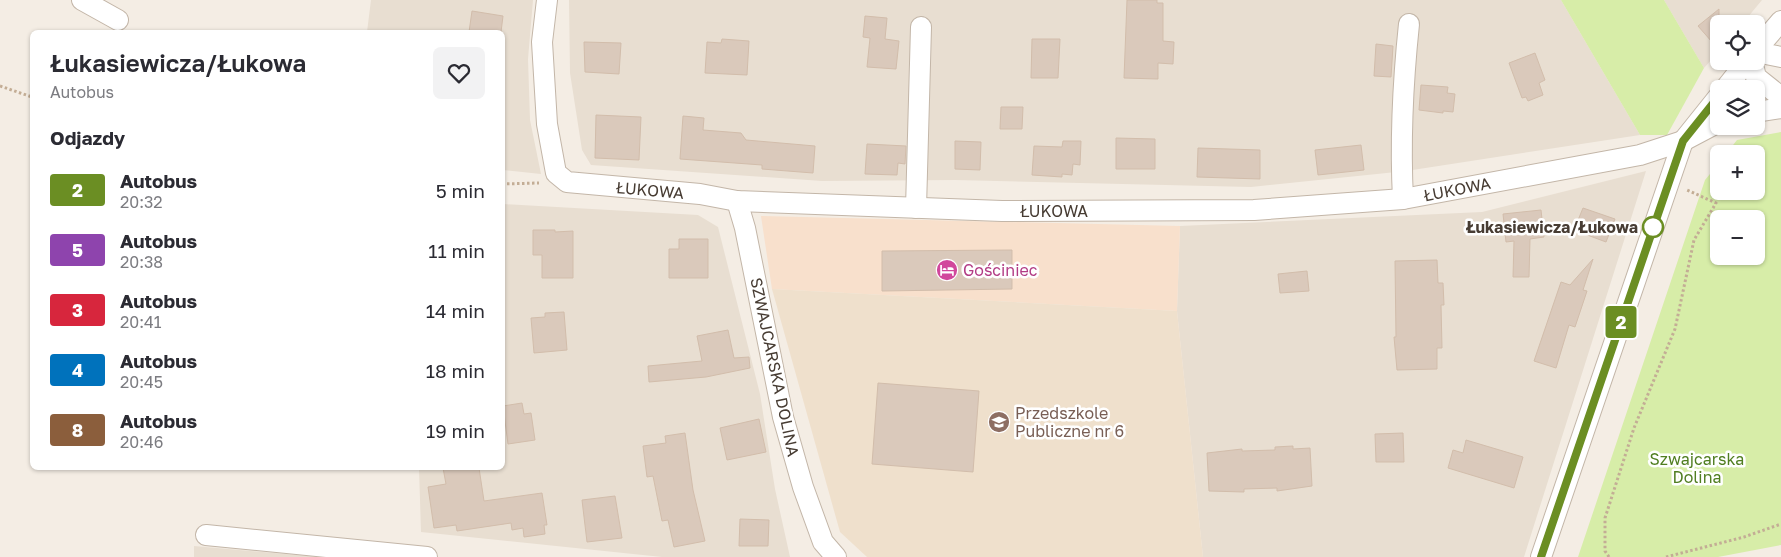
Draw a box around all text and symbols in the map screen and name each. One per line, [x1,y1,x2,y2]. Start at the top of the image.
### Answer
map controls [1710,15,1765,265]
button: locate [1710,15,1765,70]
button: heart [433,47,485,99]
text: Łukasiewicza/Łukowa [50,48,306,77]
button: layers [1710,80,1765,135]
text: Autobus [50,82,114,102]
text: Odjazdy [50,126,125,149]
button: + [1710,145,1765,200]
text: Autobus [120,169,197,192]
street label: ŁUKOWA [1422,173,1493,205]
street label: ŁUKOWA [615,177,685,203]
text: 2 [72,179,83,201]
text: 5 min [436,179,485,202]
text: 20:32 [120,192,163,212]
street label: ŁUKOWA [1020,201,1088,221]
button: − [1710,210,1765,265]
marker: Łukasiewicza/Łukowa [1642,216,1664,238]
place label: Łukasiewicza/Łukowa [1466,217,1638,237]
text: Autobus [120,229,197,252]
text: 5 [72,239,83,261]
text: 11 min [428,239,485,262]
text: 20:38 [120,252,163,272]
hotel icon: Gościniec [935,258,959,282]
place label: Gościniec [963,260,1038,280]
street label: SZWAJCARSKA DOLINA [746,276,804,459]
text: Autobus [120,289,197,312]
text: 3 [72,299,83,321]
text: 14 min [426,299,485,322]
line badge: 2 [1605,306,1637,338]
text: 2 [1616,311,1626,333]
text: 20:41 [120,312,162,332]
text: Autobus [120,349,197,372]
text: 4 [72,359,83,381]
text: 18 min [426,359,485,382]
text: 20:45 [120,372,163,392]
place label: Przedszkole Publiczne nr 6 [1015,403,1124,441]
text: Autobus [120,409,197,432]
school or university icon: Przedszkole Publiczne nr 6 [987,410,1011,434]
text: 8 [72,419,83,441]
text: 19 min [426,419,485,442]
text: 20:46 [120,432,163,452]
park label: Szwajcarska Dolina [1650,449,1744,487]

